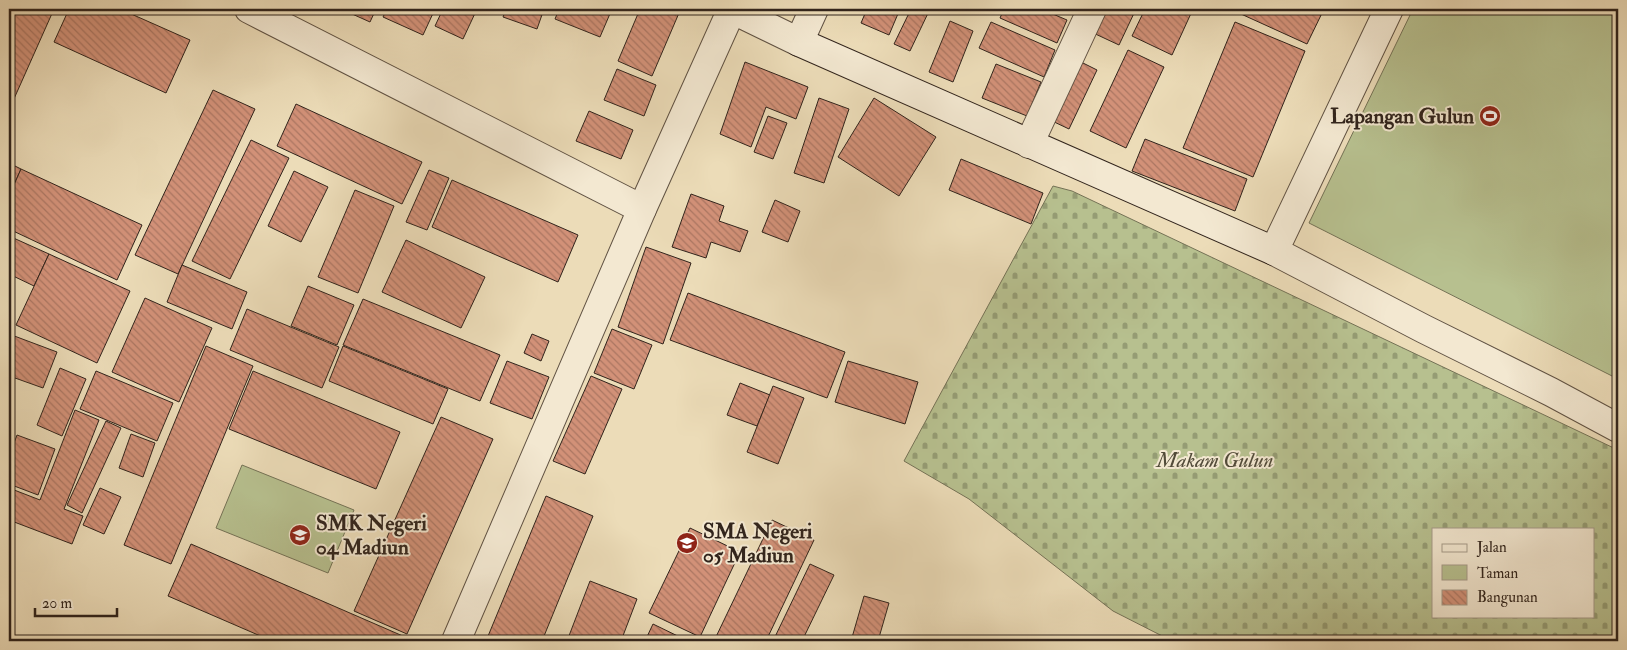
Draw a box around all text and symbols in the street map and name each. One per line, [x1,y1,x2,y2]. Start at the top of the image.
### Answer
place label: Lapangan Gulun [1330,103,1474,130]
sports icon: Lapangan Gulun [1478,104,1502,128]
park label: Makam Gulun [1155,447,1273,474]
place label: SMK Negeri 04 Madiun [316,510,427,561]
place label: SMA Negeri 05 Madiun [703,518,813,569]
school or university icon: SMK Negeri 04 Madiun [288,523,312,547]
legend [1432,528,1594,618]
school or university icon: SMA Negeri 05 Madiun [675,531,699,555]
text: Jalan [1476,538,1507,558]
text: Taman [1477,564,1518,583]
scale bar [35,585,118,617]
text: Bangunan [1477,588,1538,607]
text: 20 m [42,594,72,613]

